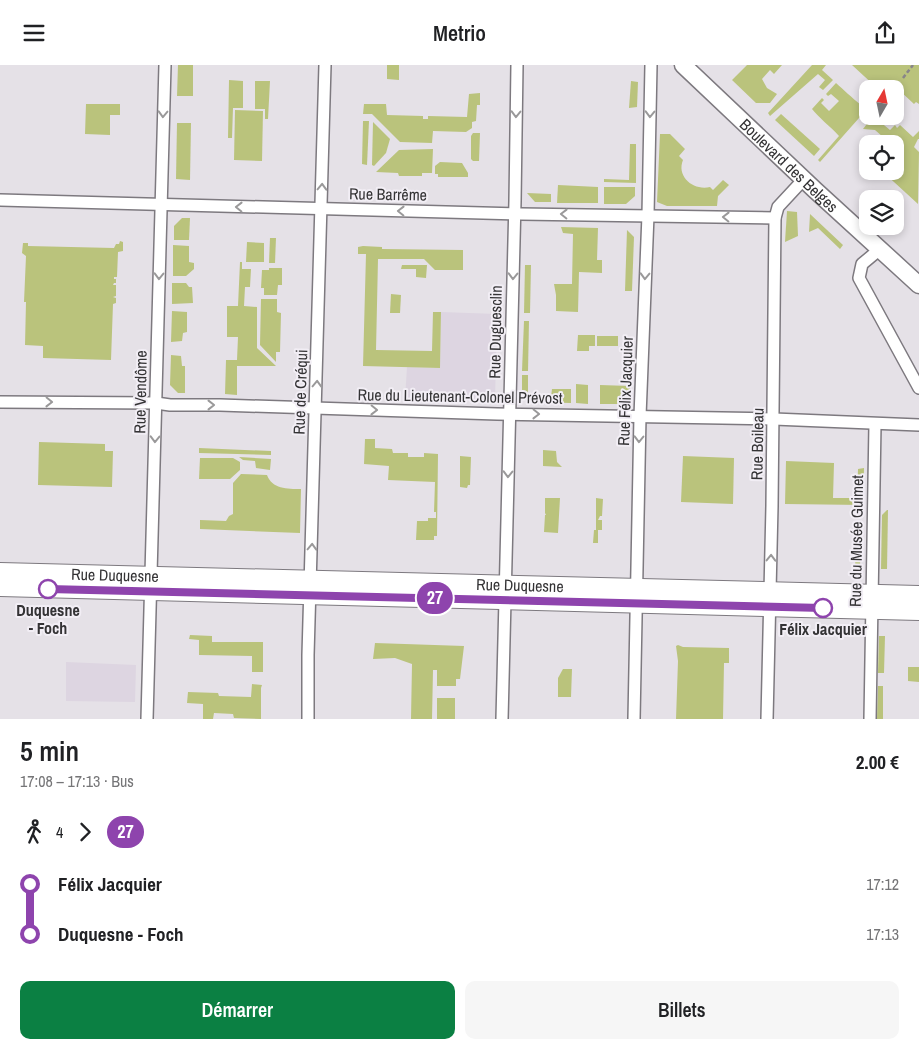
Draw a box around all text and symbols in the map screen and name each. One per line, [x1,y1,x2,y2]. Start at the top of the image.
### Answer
text: Metrio [433,18,486,48]
icon: menu [20,19,48,47]
icon: share [871,19,899,47]
north arrow [859,80,904,125]
map controls [859,80,904,235]
one-way arrow [158,110,168,118]
one-way arrow [511,110,522,118]
one-way arrow [645,110,655,118]
street label: Boulevard des Belges [735,113,843,217]
button: locate [859,135,904,180]
one-way arrow [317,182,327,190]
street label: Rue Barrême [349,182,427,206]
button: layers [859,190,904,235]
one-way arrow [235,202,242,212]
one-way arrow [397,206,405,216]
one-way arrow [560,209,568,219]
one-way arrow [722,212,730,222]
one-way arrow [154,272,164,280]
one-way arrow [508,272,518,280]
one-way arrow [640,272,651,280]
street label: Rue Duguesclin [483,285,507,379]
street label: Rue Félix Jacquier [612,335,638,446]
street label: Rue de Créqui [288,349,312,435]
street label: Rue Vendôme [128,350,152,434]
one-way arrow [311,380,322,388]
street label: Rue du Lieutenant-Colonel Prévost [357,383,563,409]
one-way arrow [45,397,53,407]
one-way arrow [208,400,215,410]
one-way arrow [370,405,378,415]
street label: Rue Boileau [745,408,769,480]
one-way arrow [532,409,540,419]
one-way arrow [150,435,160,443]
one-way arrow [634,435,644,443]
one-way arrow [503,470,513,478]
street label: Rue du Musée Guimet [844,474,868,607]
one-way arrow [307,542,317,550]
one-way arrow [766,554,776,562]
street label: Rue Duquesne [71,563,159,587]
street label: Rue Duquesne [476,573,564,597]
marker: Duquesne - Foch [38,579,58,599]
line badge: 27 [412,582,458,614]
text: 27 [427,585,443,610]
marker: Félix Jacquier [813,598,833,618]
place label: Duquesne - Foch [16,599,80,639]
place label: Félix Jacquier [779,618,868,640]
text: 5 min [20,732,79,770]
text: 2.00 € [856,749,899,775]
text: 17:08 – 17:13 · Bus [20,770,134,792]
icon: walk [20,818,48,846]
icon: forward [71,818,99,846]
text: 27 [117,819,134,844]
text: 4 [56,821,63,843]
text: Félix Jacquier [58,871,162,897]
text: 17:12 [866,873,899,895]
text: Duquesne - Foch [58,921,184,947]
text: 17:13 [866,923,899,945]
button: Démarrer [20,981,455,1039]
button: Billets [465,981,899,1039]

